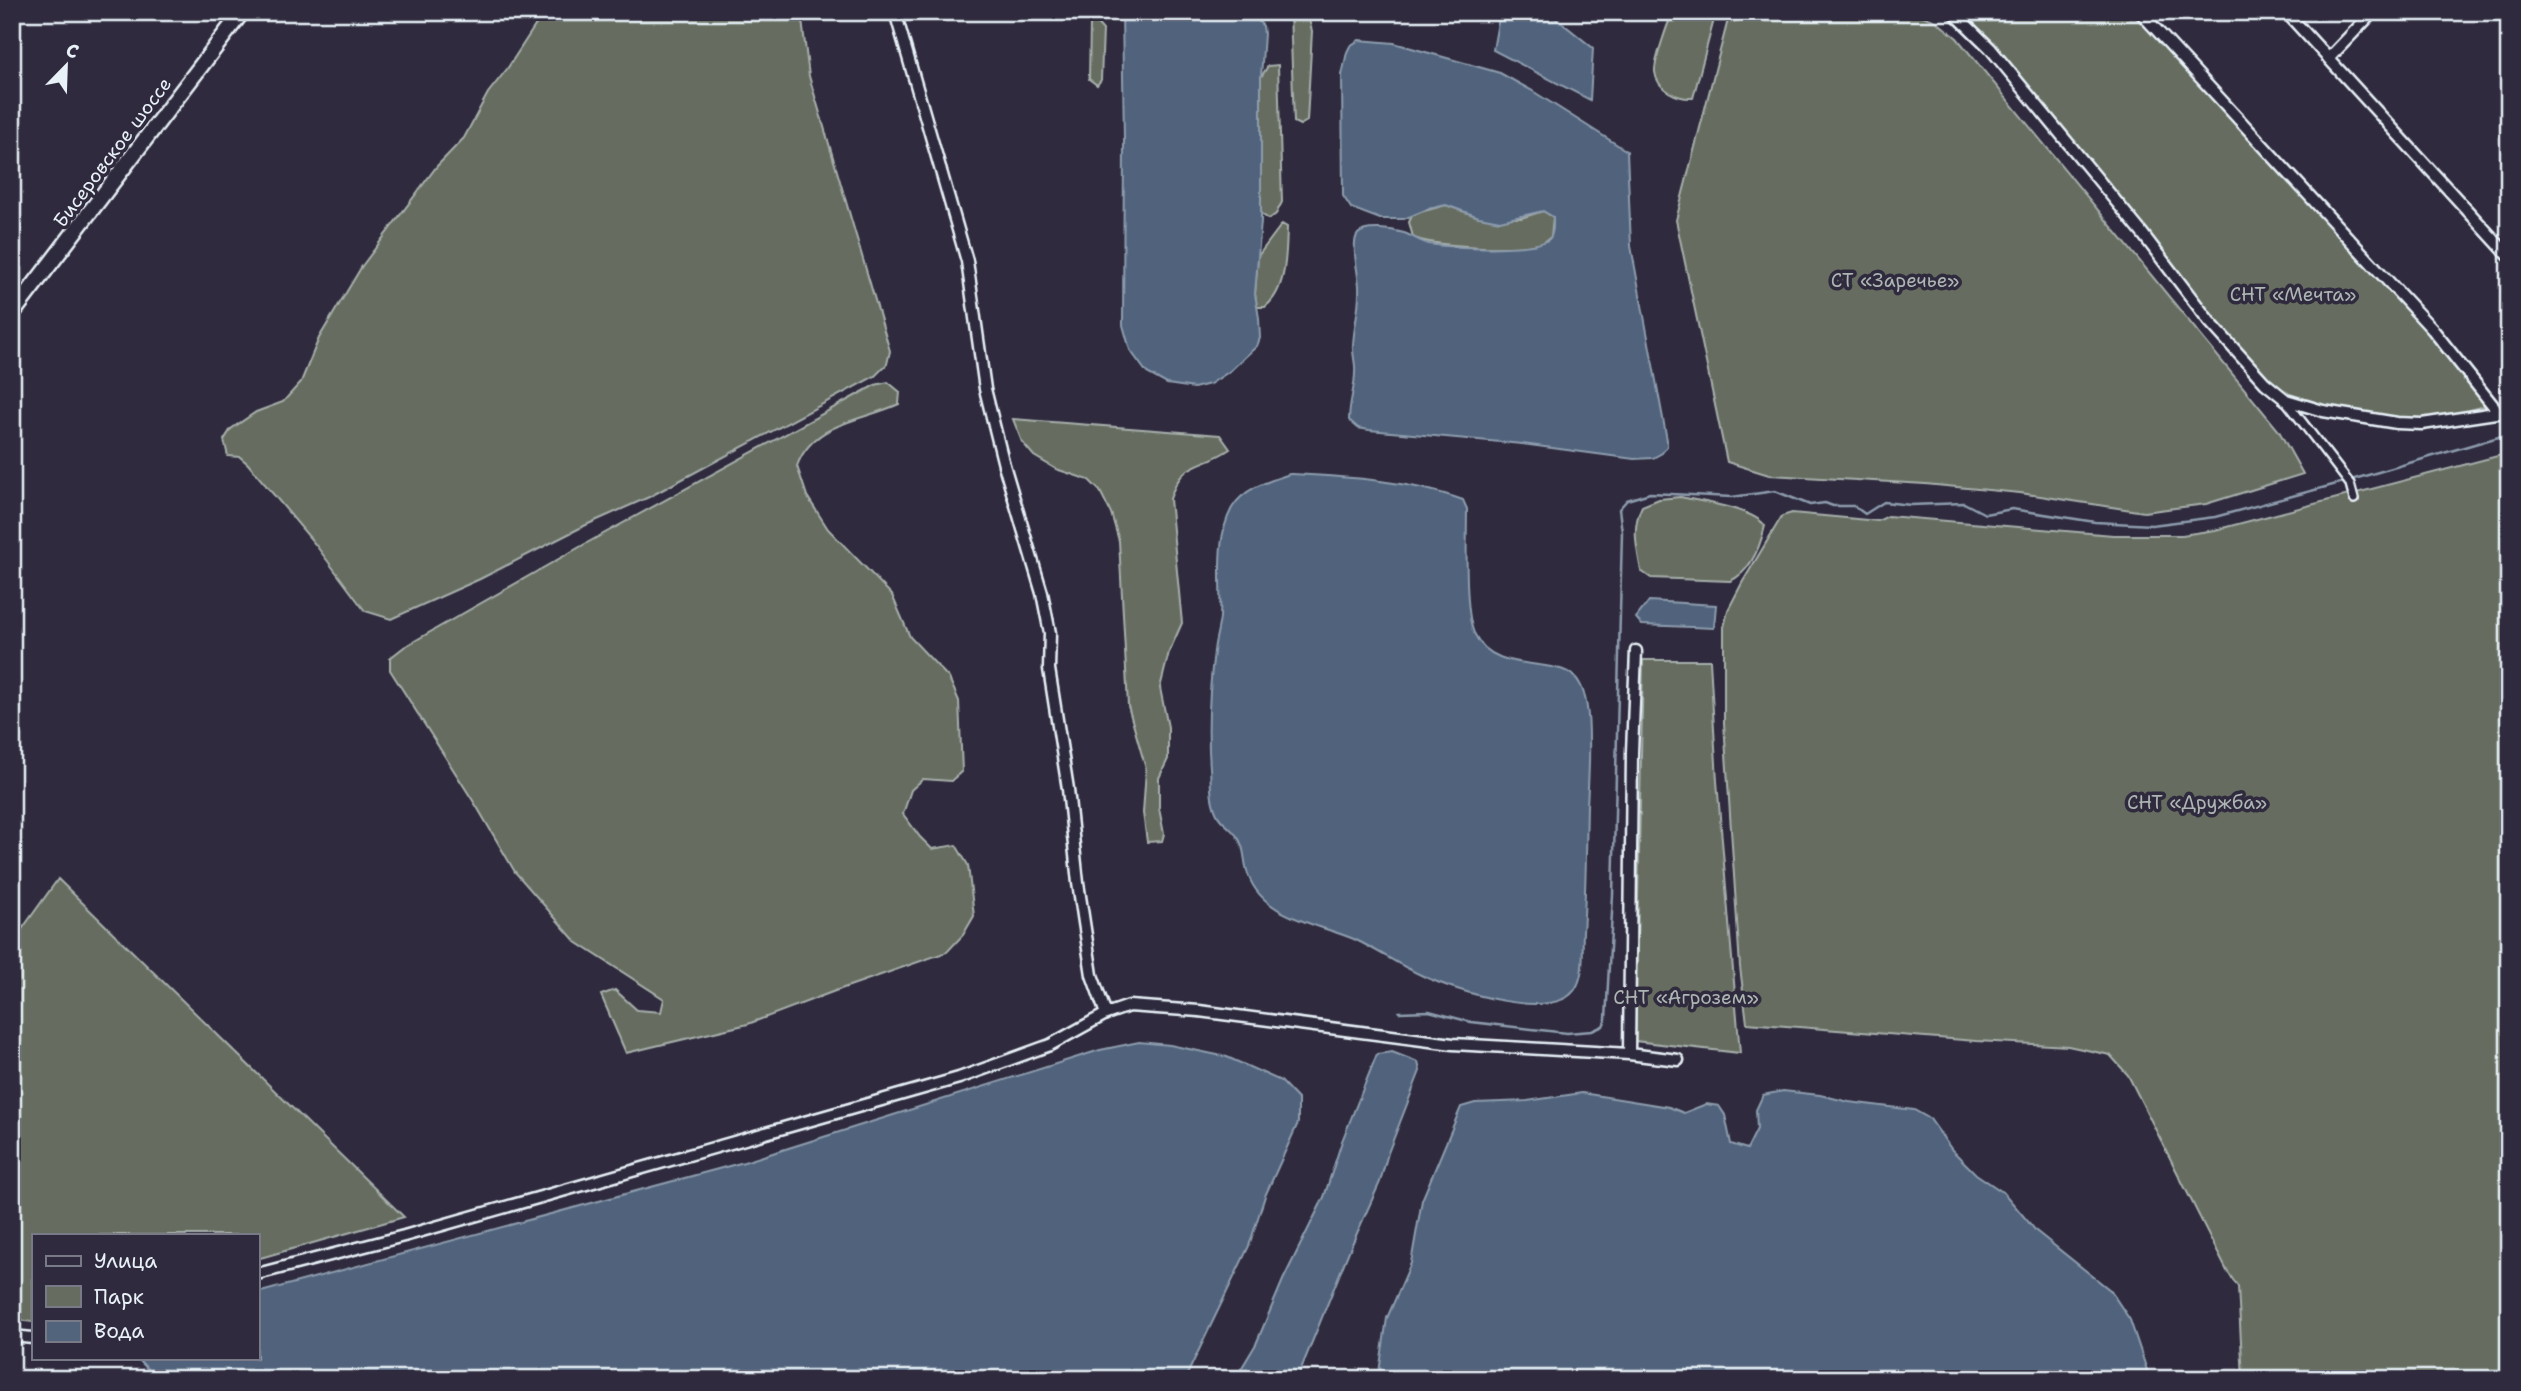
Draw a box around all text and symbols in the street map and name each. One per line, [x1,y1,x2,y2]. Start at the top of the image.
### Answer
north arrow [32,32,102,102]
text: С [62,37,83,65]
street label: Бисеровское шоссе [48,72,177,232]
park label: СТ «Заречье» [1831,268,1959,293]
park label: СНТ «Мечта» [2230,282,2356,307]
park label: СНТ «Дружба» [2127,790,2267,815]
park label: СНТ «Агрозем» [1613,985,1759,1010]
legend [32,1234,259,1360]
text: Улица [94,1247,157,1275]
text: Парк [94,1283,144,1311]
text: Вода [94,1317,144,1345]

